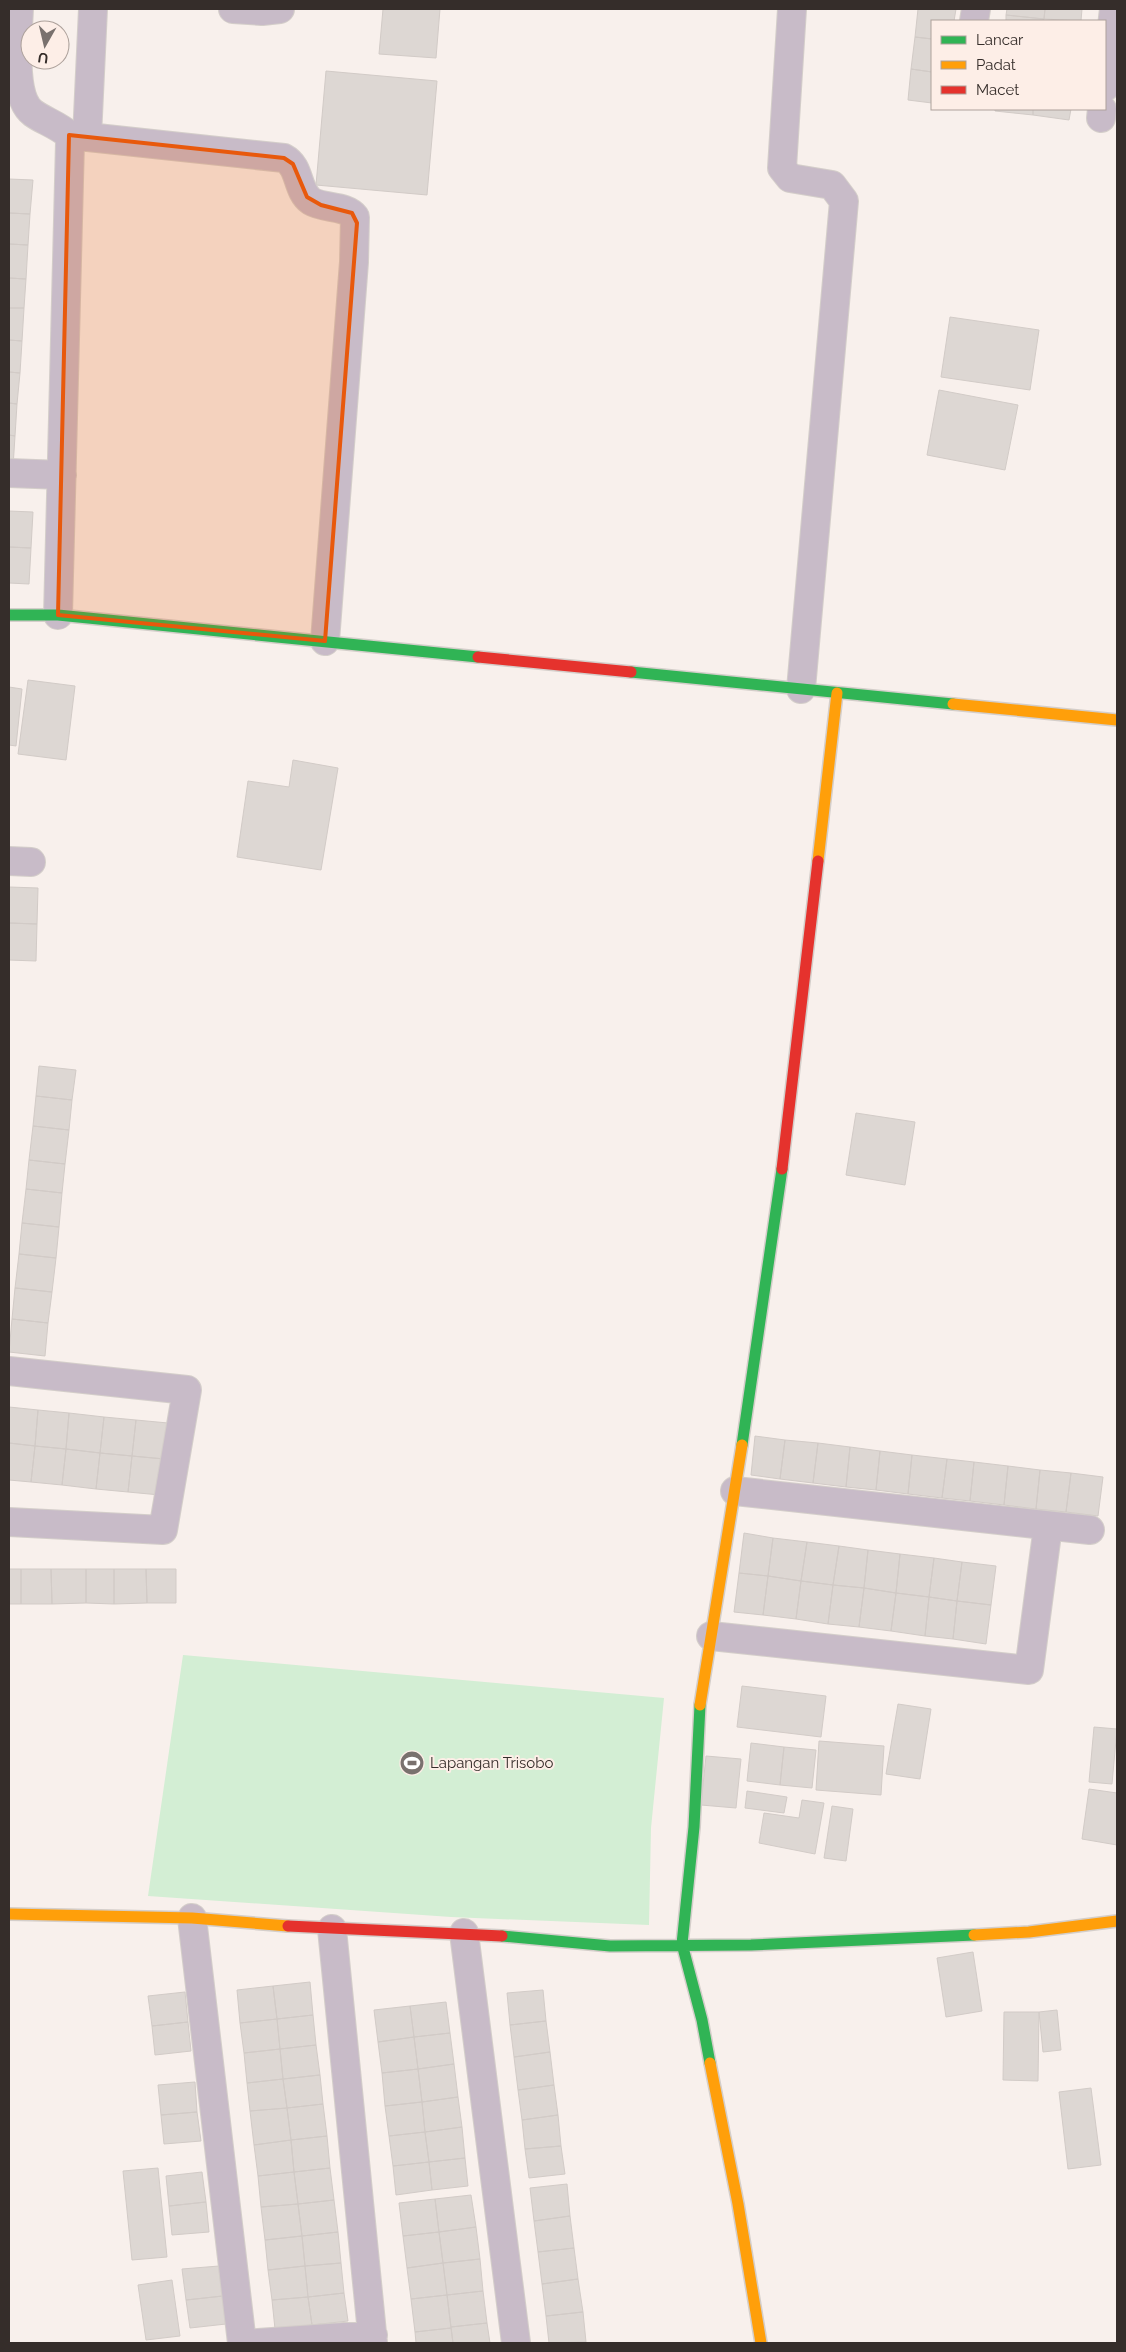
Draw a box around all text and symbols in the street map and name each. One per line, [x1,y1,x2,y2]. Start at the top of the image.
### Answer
north arrow [20,20,70,70]
legend [931,20,1106,110]
text: Lancar [976,31,1024,49]
text: U [37,49,50,67]
text: Padat [976,56,1016,74]
text: Macet [976,81,1019,99]
sports icon: Lapangan Trisobo [399,1750,425,1776]
place label: Lapangan Trisobo [430,1754,553,1772]

